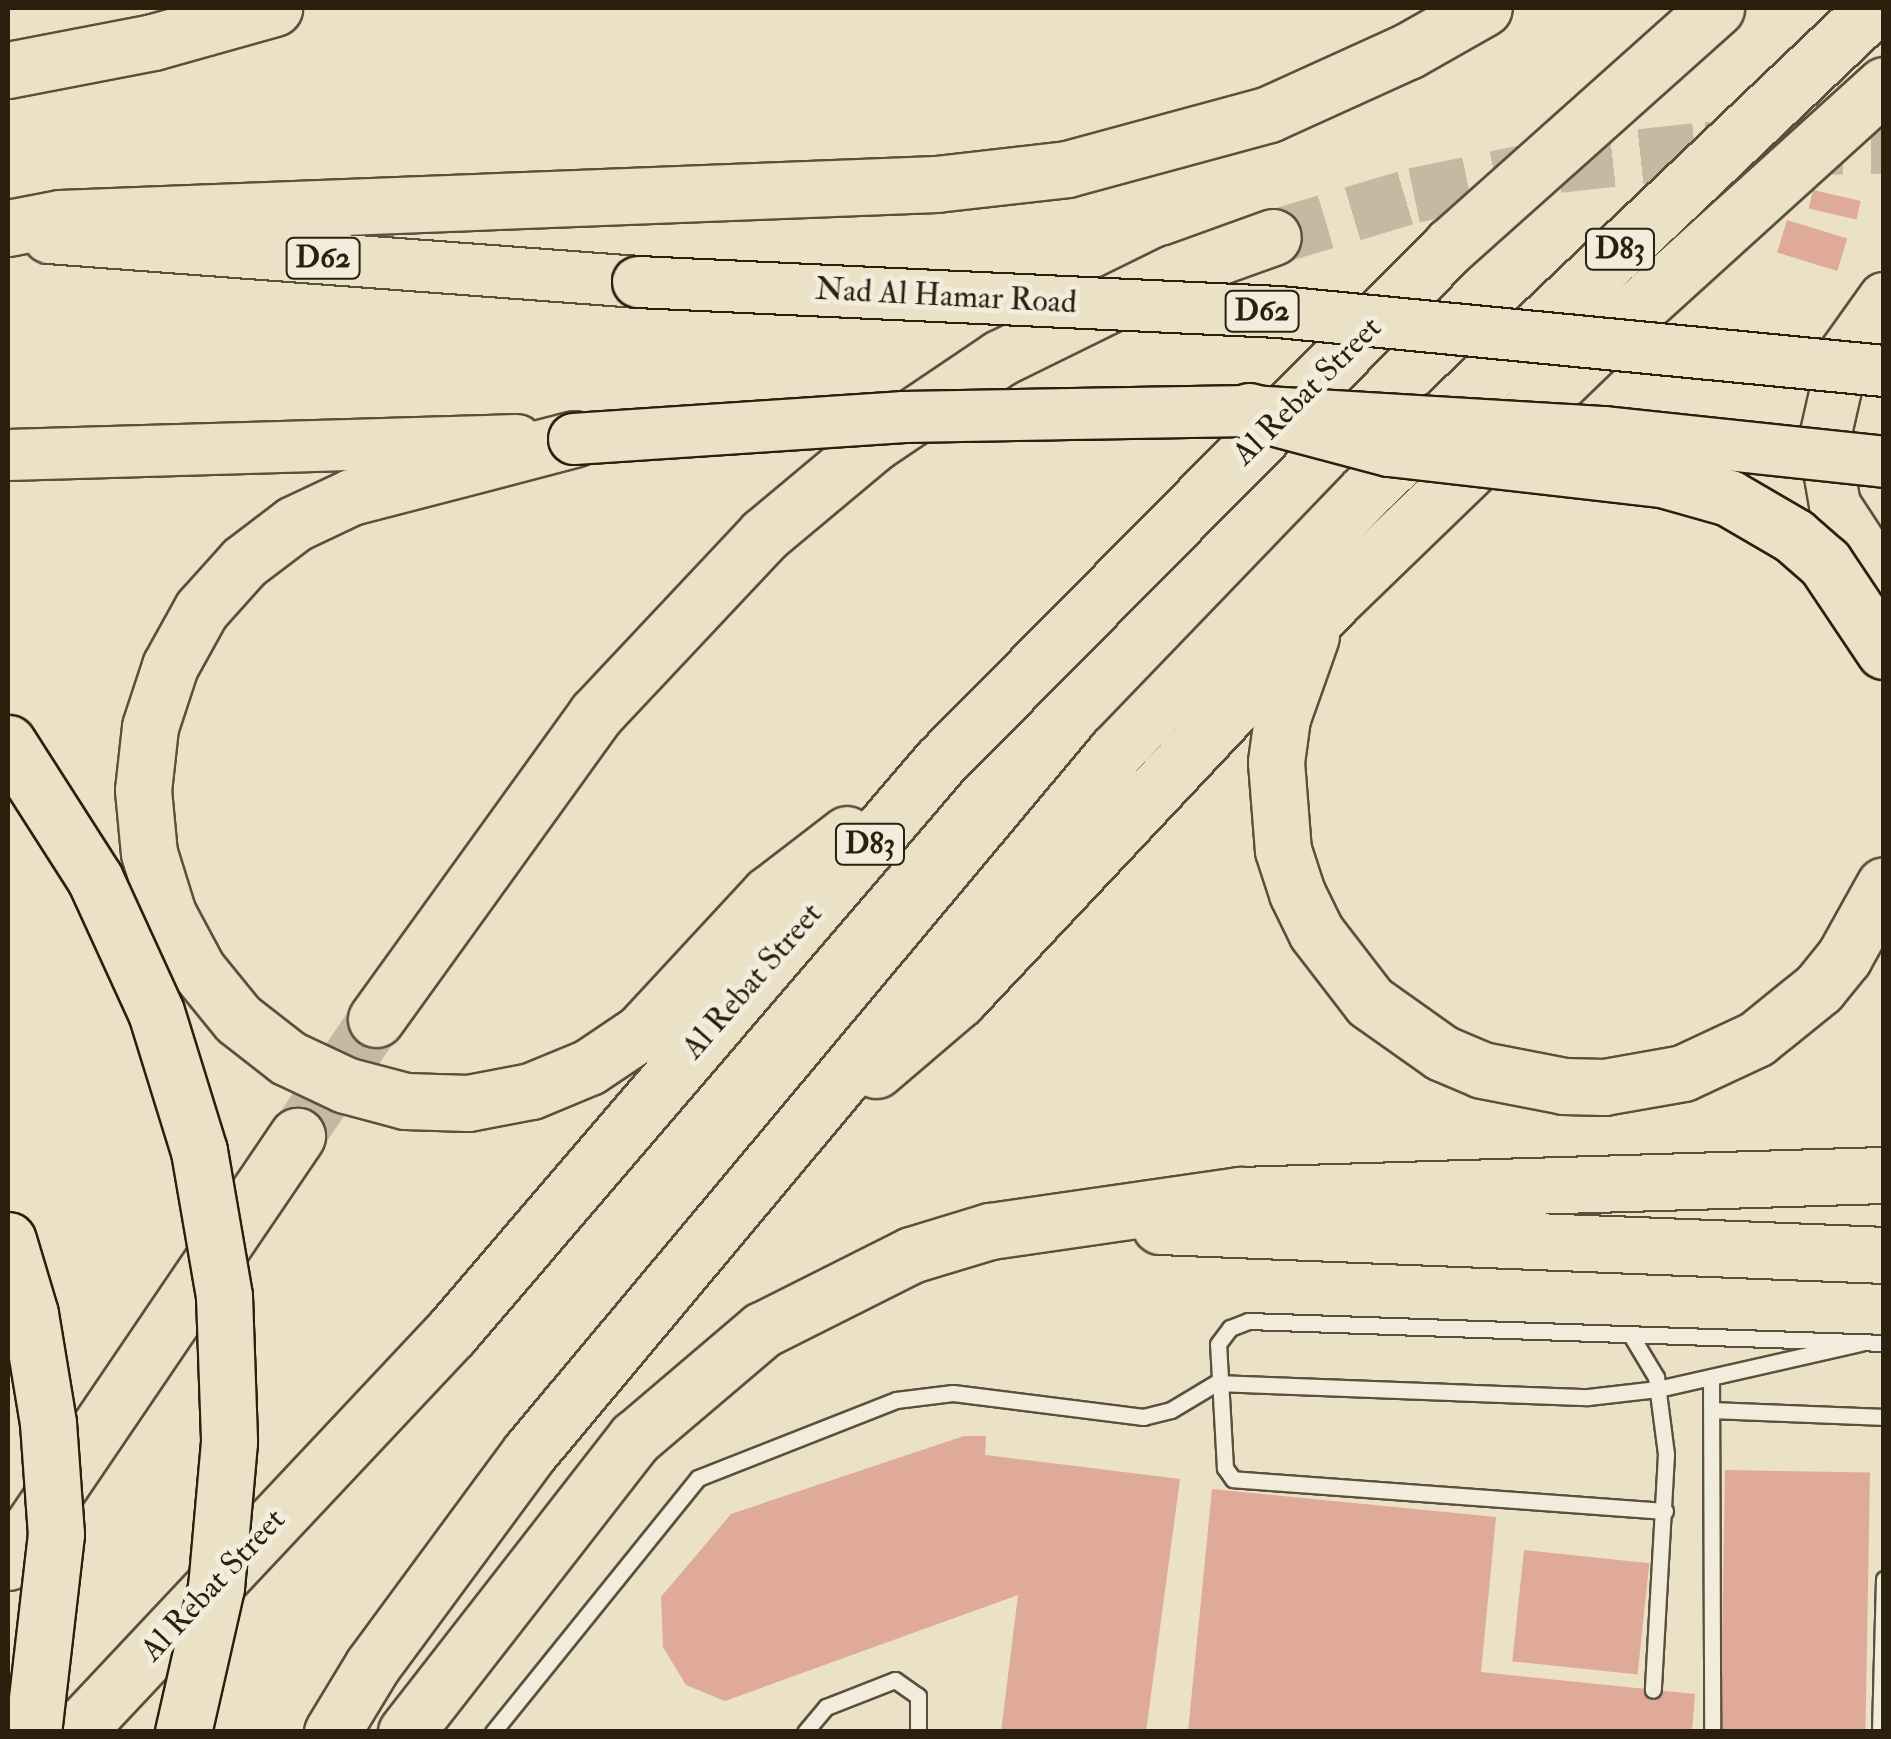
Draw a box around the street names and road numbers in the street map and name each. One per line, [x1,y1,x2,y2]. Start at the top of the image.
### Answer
road number: D83 [1582,224,1658,274]
road number: D62 [286,233,360,283]
street label: Nad Al Hamar Road [814,270,1078,322]
road number: D62 [1224,286,1300,336]
street label: Al Rebat Street [1225,309,1389,473]
road number: D83 [832,819,908,869]
street label: Al Rebat Street [674,895,830,1067]
street label: Al Rebat Street [133,1501,293,1669]

